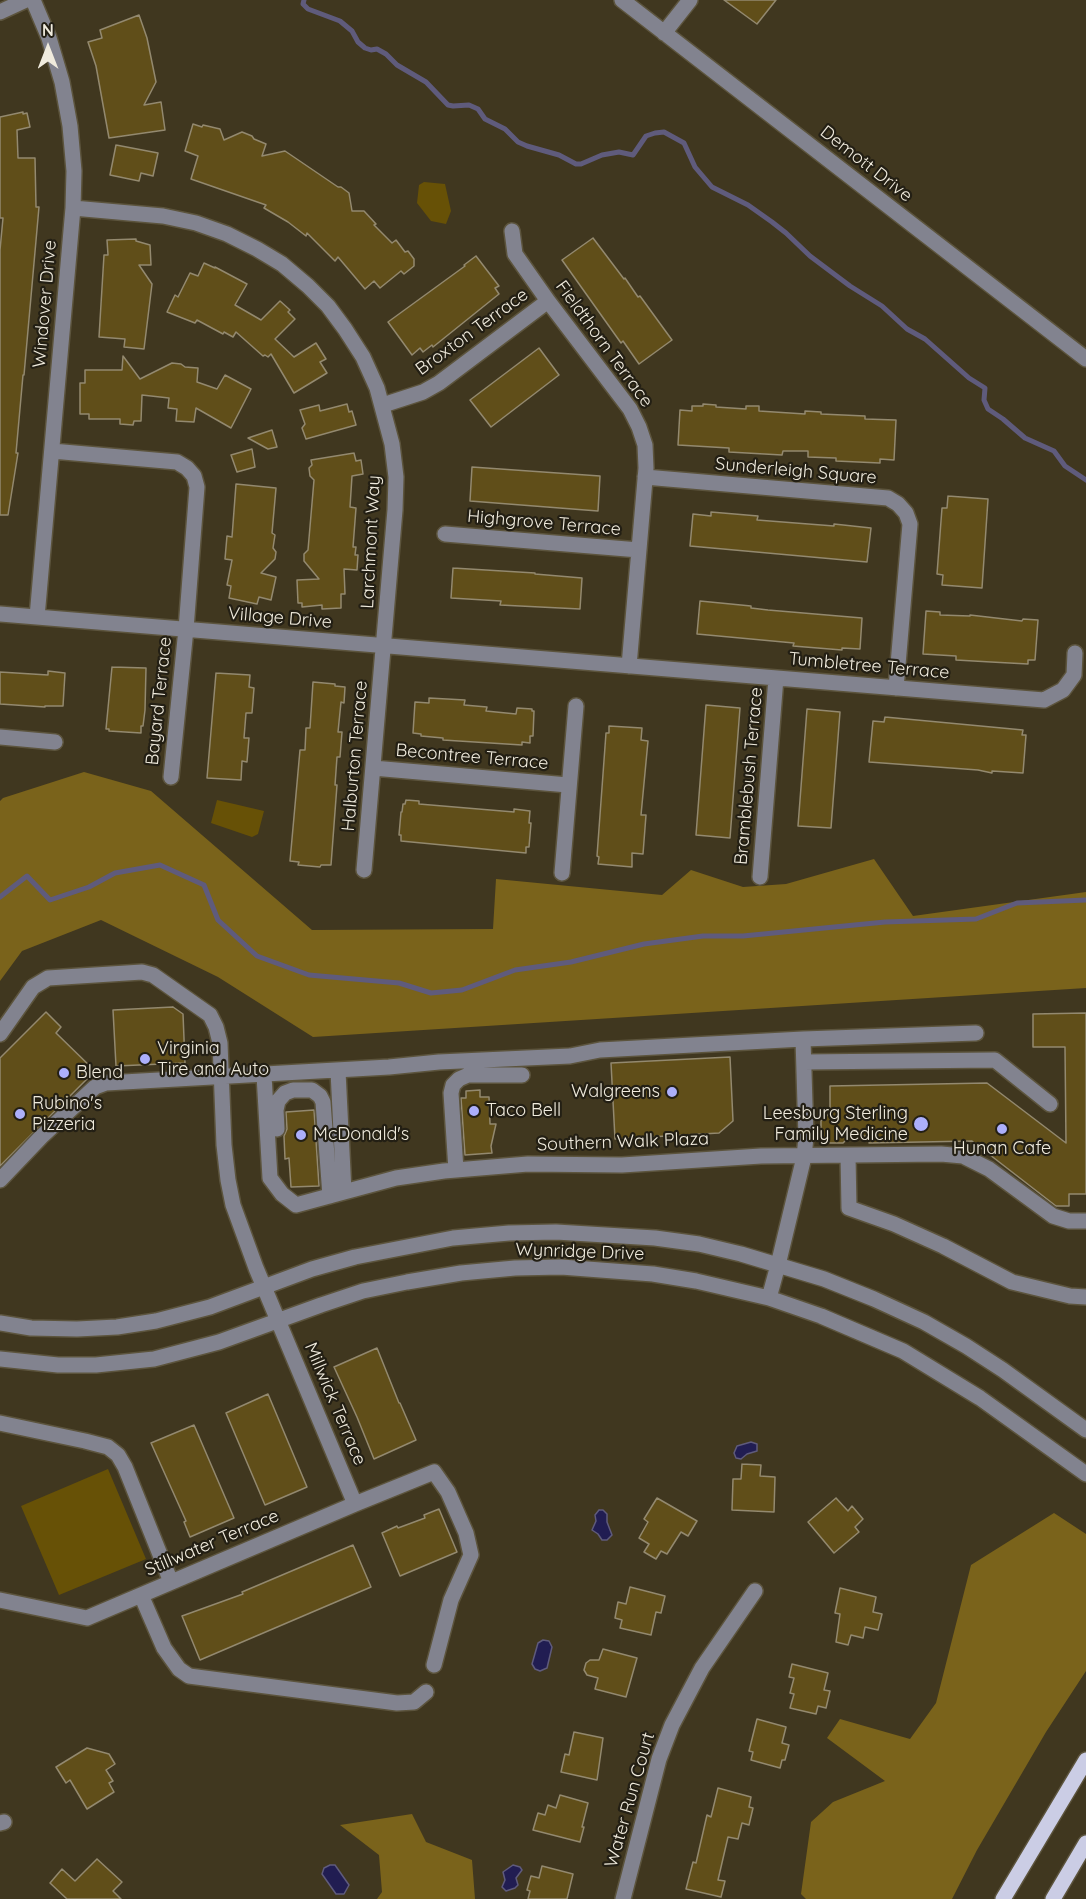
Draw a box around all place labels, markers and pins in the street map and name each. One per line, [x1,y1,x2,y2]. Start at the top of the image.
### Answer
place label: Virginia Tire and Auto [157,1038,269,1080]
marker: Virginia Tire and Auto [138,1052,152,1066]
place label: Blend [76,1062,123,1084]
marker: Blend [57,1066,71,1080]
place label: Walgreens [571,1081,660,1103]
marker: Walgreens [665,1085,679,1099]
place label: Rubino's Pizzeria [32,1093,102,1136]
place label: Taco Bell [486,1100,561,1122]
place label: Leesburg Sterling Family Medicine [763,1103,908,1146]
marker: Taco Bell [467,1104,481,1118]
marker: Rubino's Pizzeria [13,1107,27,1121]
marker: Leesburg Sterling Family Medicine [912,1115,930,1133]
marker: Hunan Cafe [995,1122,1009,1136]
place label: McDonald's [313,1124,409,1146]
marker: McDonald's [294,1128,308,1142]
place label: Hunan Cafe [953,1138,1051,1160]

